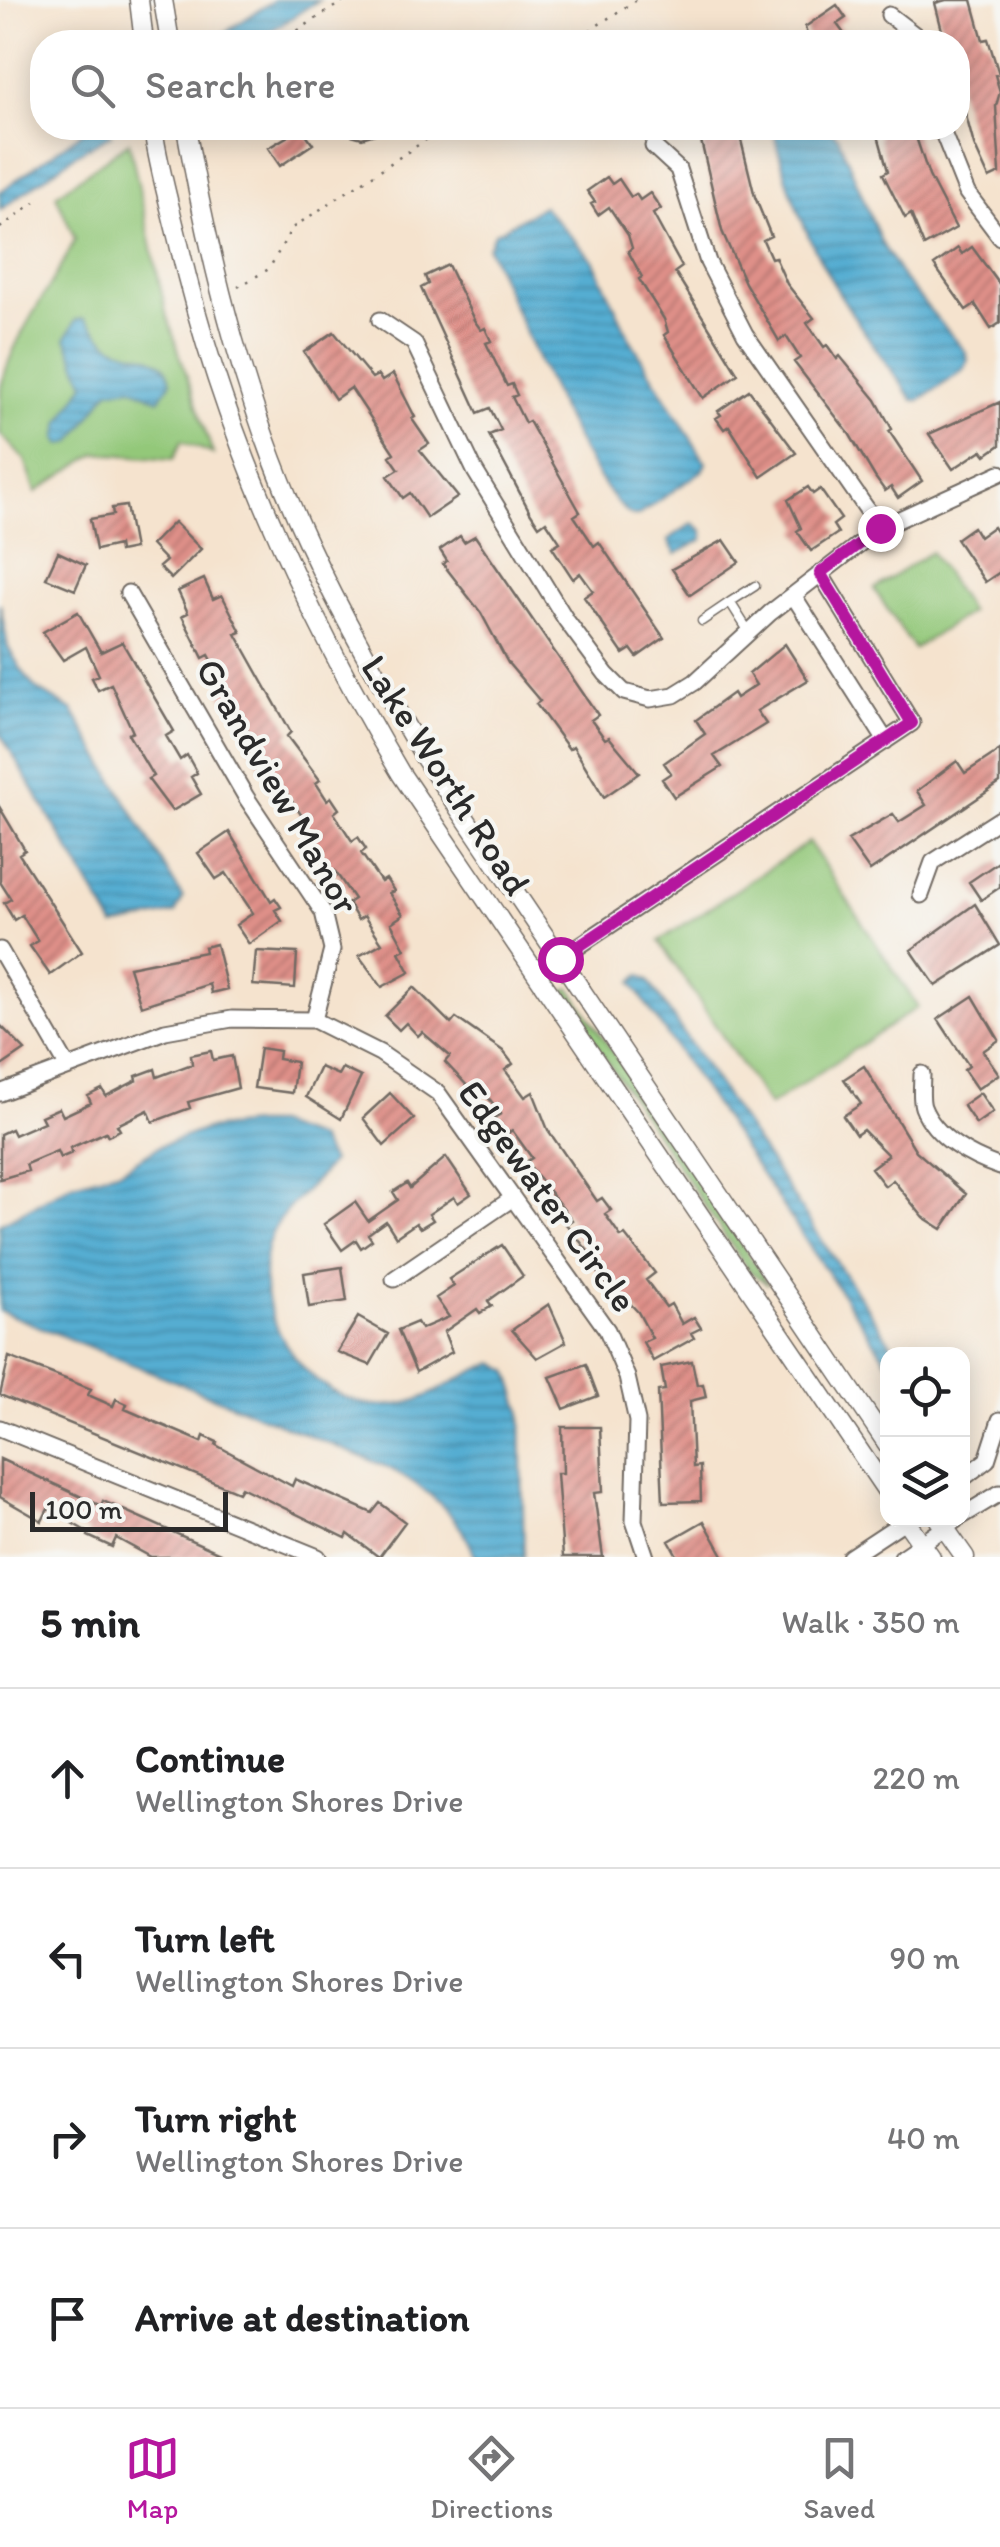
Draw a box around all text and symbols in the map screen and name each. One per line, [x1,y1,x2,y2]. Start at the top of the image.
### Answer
search box [30,30,970,140]
icon: search [65,58,120,113]
text: Search here [145,62,336,108]
route end [858,506,904,552]
street label: Lake Worth Road [351,647,541,903]
street label: Grandview Manor [186,650,370,922]
route start [538,937,584,983]
street label: Edgewater Circle [448,1071,648,1321]
map controls [880,1347,970,1527]
button: locate [880,1347,970,1437]
button: layers [880,1437,970,1527]
scale bar [30,1487,228,1532]
text: 100 m [45,1492,122,1526]
text: 5 min [40,1597,140,1648]
text: Walk · 350 m [782,1603,960,1641]
text: Continue [135,1736,285,1782]
icon: ahead [40,1751,95,1806]
text: 220 m [873,1759,960,1797]
text: Wellington Shores Drive [135,1782,464,1820]
text: Turn left [135,1916,275,1962]
icon: left [40,1931,95,1986]
text: 90 m [889,1939,960,1977]
text: Wellington Shores Drive [135,1962,464,2000]
text: Turn right [135,2096,297,2142]
icon: right [40,2111,95,2166]
text: 40 m [887,2119,960,2157]
text: Wellington Shores Drive [135,2142,464,2180]
icon: arrive [40,2291,95,2346]
text: Arrive at destination [135,2295,470,2341]
tab: Map [125,2431,180,2525]
tab: Directions [430,2431,553,2525]
tab: Saved [803,2431,875,2525]

